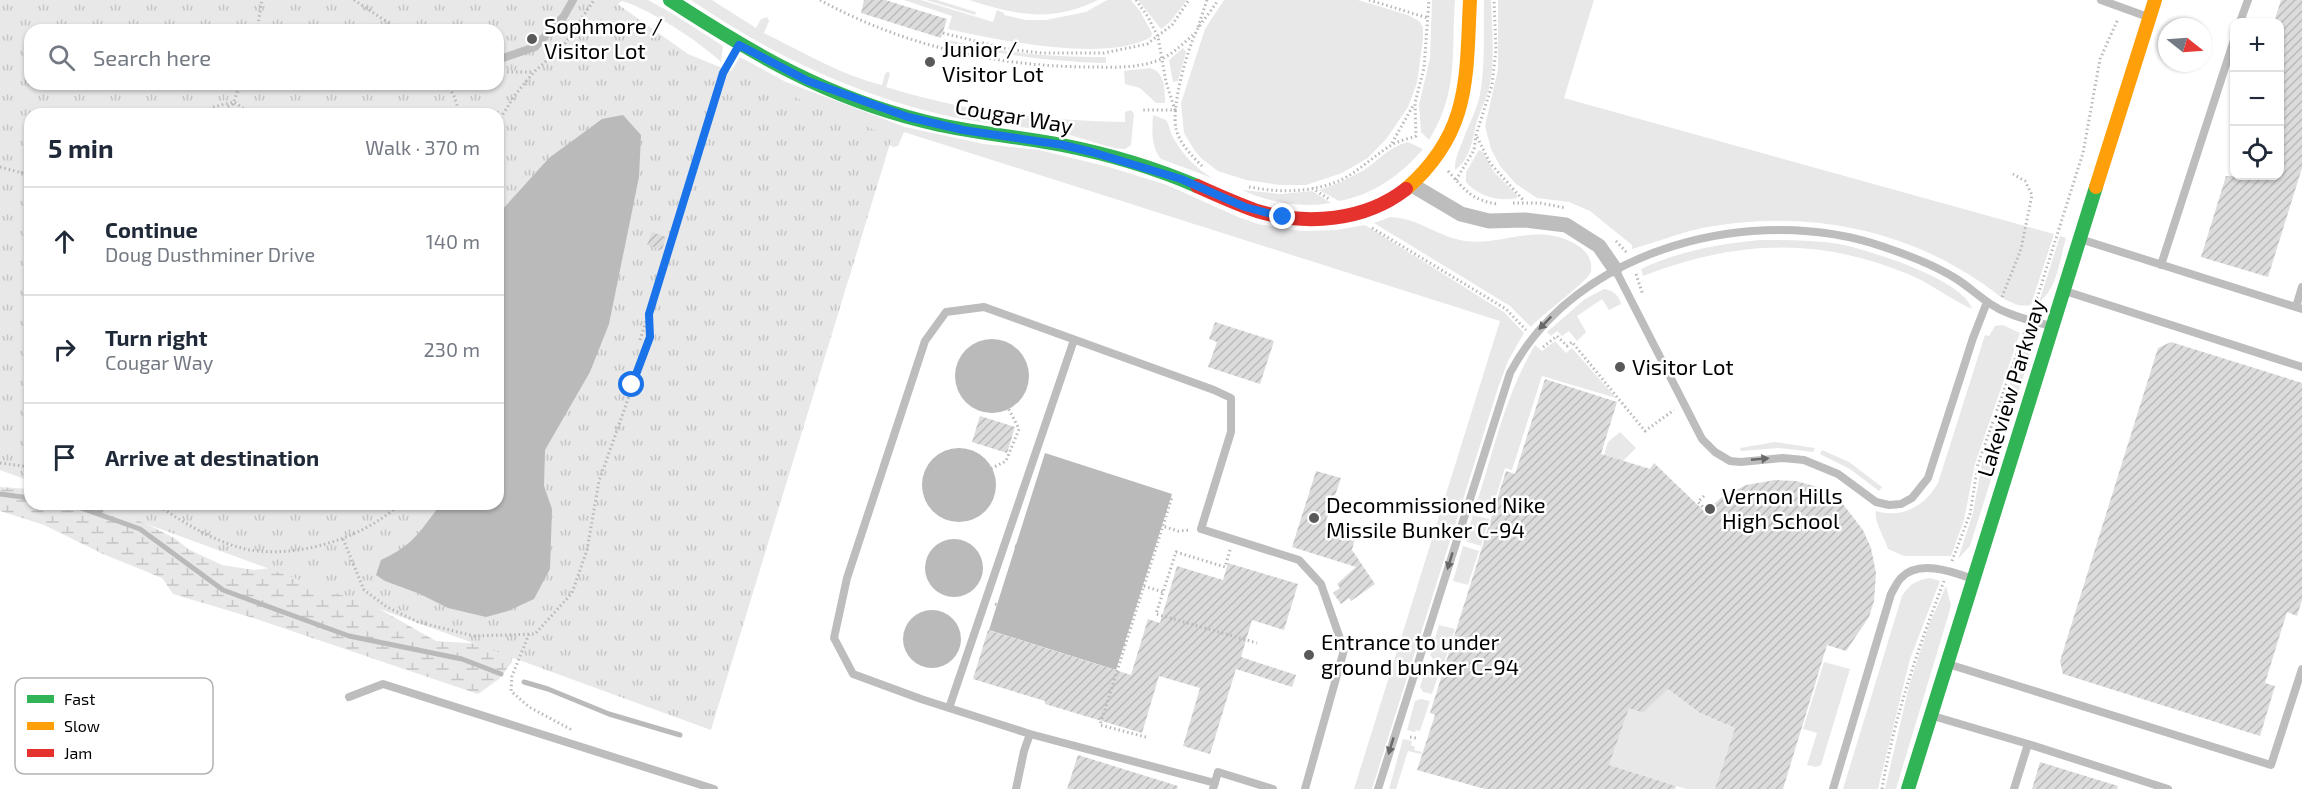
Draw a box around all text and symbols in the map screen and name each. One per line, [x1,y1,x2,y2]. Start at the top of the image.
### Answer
place label: Sophmore / Visitor Lot [544,12,663,63]
north arrow [2158,18,2212,72]
map controls [2230,18,2284,180]
button: + [2230,18,2284,72]
search box [24,24,504,90]
marker: Sophmore / Visitor Lot [525,32,539,46]
place label: Junior / Visitor Lot [942,35,1044,86]
icon: search [45,41,78,74]
text: Search here [93,44,211,70]
marker: Junior / Visitor Lot [923,55,937,69]
button: − [2230,72,2284,126]
street label: Cougar Way [953,92,1075,138]
button: locate [2230,126,2284,180]
text: 5 min [48,132,114,163]
text: Walk · 370 m [365,135,480,159]
route end [1269,203,1295,229]
text: Continue [105,216,198,242]
icon: ahead [48,225,81,258]
text: 140 m [426,229,480,253]
text: Doug Dusthminer Drive [105,242,315,266]
street label: Lakeview Parkway [1971,295,2050,480]
one-way arrow [1538,316,1552,330]
text: Turn right [105,324,207,350]
icon: right [48,333,81,366]
text: 230 m [424,337,480,361]
text: Cougar Way [105,350,213,374]
place label: Visitor Lot [1632,353,1734,379]
marker: Visitor Lot [1613,360,1627,374]
route start [618,371,644,397]
icon: arrive [48,441,81,474]
text: Arrive at destination [105,444,319,470]
one-way arrow [1751,454,1770,464]
place label: Vernon Hills High School [1722,482,1843,533]
place label: Decommissioned Nike Missile Bunker C-94 [1326,491,1546,542]
marker: Vernon Hills High School [1703,502,1717,516]
marker: Decommissioned Nike Missile Bunker C-94 [1307,511,1321,525]
one-way arrow [1445,552,1454,570]
place label: Entrance to under ground bunker C-94 [1321,628,1519,679]
marker: Entrance to under ground bunker C-94 [1302,648,1316,662]
legend [15,678,213,774]
text: Fast [64,689,95,708]
text: Slow [64,716,100,735]
one-way arrow [1386,737,1395,755]
text: Jam [64,743,92,762]

